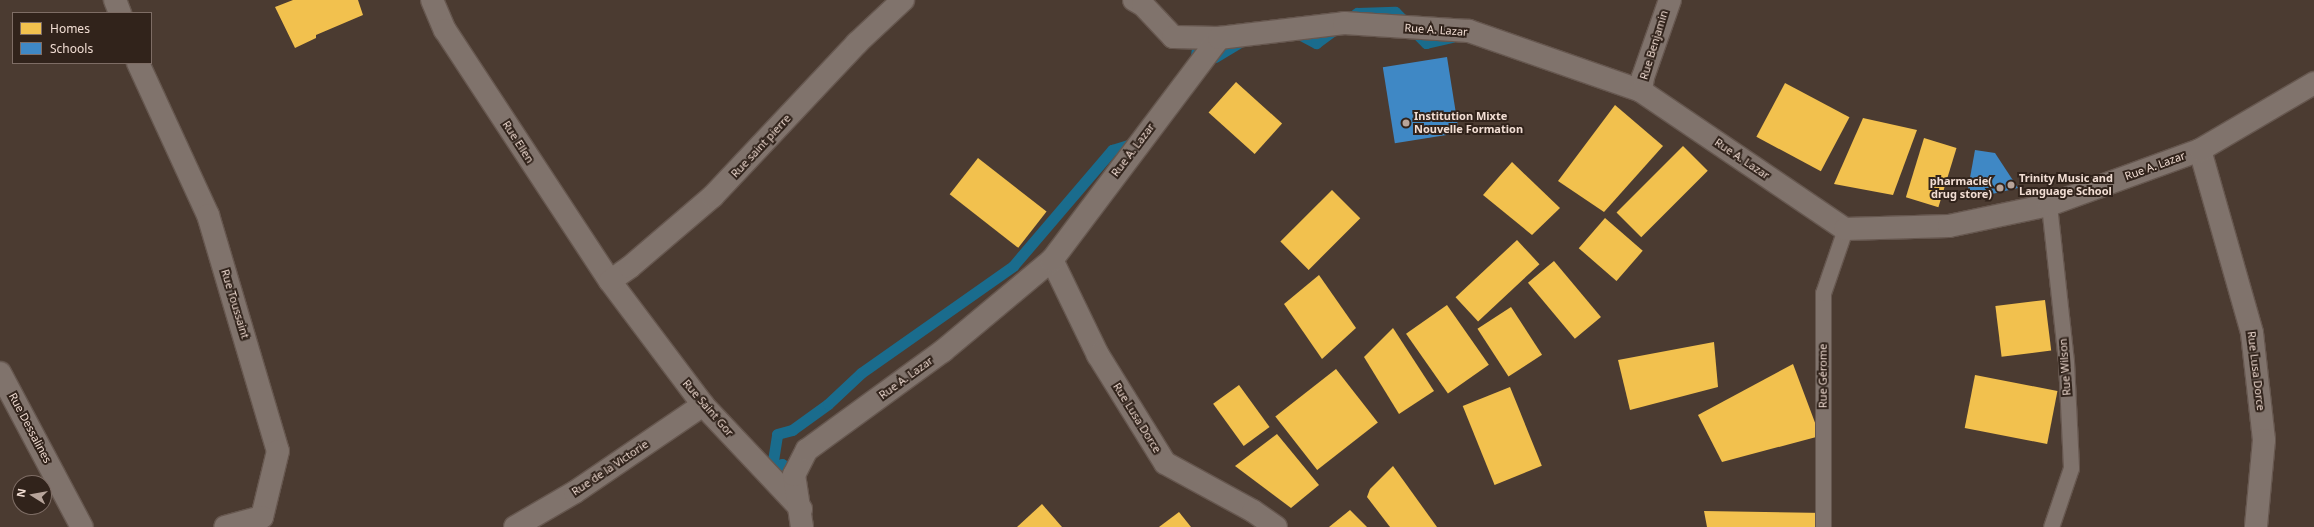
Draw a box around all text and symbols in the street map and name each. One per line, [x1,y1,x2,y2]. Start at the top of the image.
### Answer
street label: Rue Benjamin [1637,9,1671,81]
legend [12,12,152,64]
text: Homes [50,20,90,37]
street label: Rue A. Lazar [1404,21,1468,39]
text: Schools [50,40,93,57]
place label: Institution Mixte Nouvelle Formation [1414,110,1523,136]
street label: Rue saint pierre [728,112,794,180]
street label: Rue Ellen [500,118,536,166]
marker: Institution Mixte Nouvelle Formation [1401,118,1411,128]
street label: Rue A. Lazar [1109,121,1157,179]
street label: Rue A. Lazar [1712,136,1772,182]
street label: Rue A. Lazar [2123,149,2187,183]
place label: Trinity Music and Language School [2019,172,2113,198]
place label: pharmacie( drug store) [1930,175,1992,201]
marker: Trinity Music and Language School [2006,180,2016,190]
marker: pharmacie( drug store) [1995,183,2005,193]
street label: Rue Toussaint [218,268,252,340]
street label: Rue Lusa Dorce [2245,330,2267,412]
street label: Rue Wilson [2056,338,2074,396]
street label: Rue Gérome [1816,344,1830,408]
street label: Rue A. Lazar [876,354,936,402]
street label: Rue Saint Gor [680,377,736,439]
street label: Rue Lusa Dorce [1110,381,1164,455]
street label: Rue Dessalines [6,391,54,465]
street label: Rue de la Victorie [569,438,651,498]
north arrow [12,475,52,515]
text: N [12,487,29,499]

